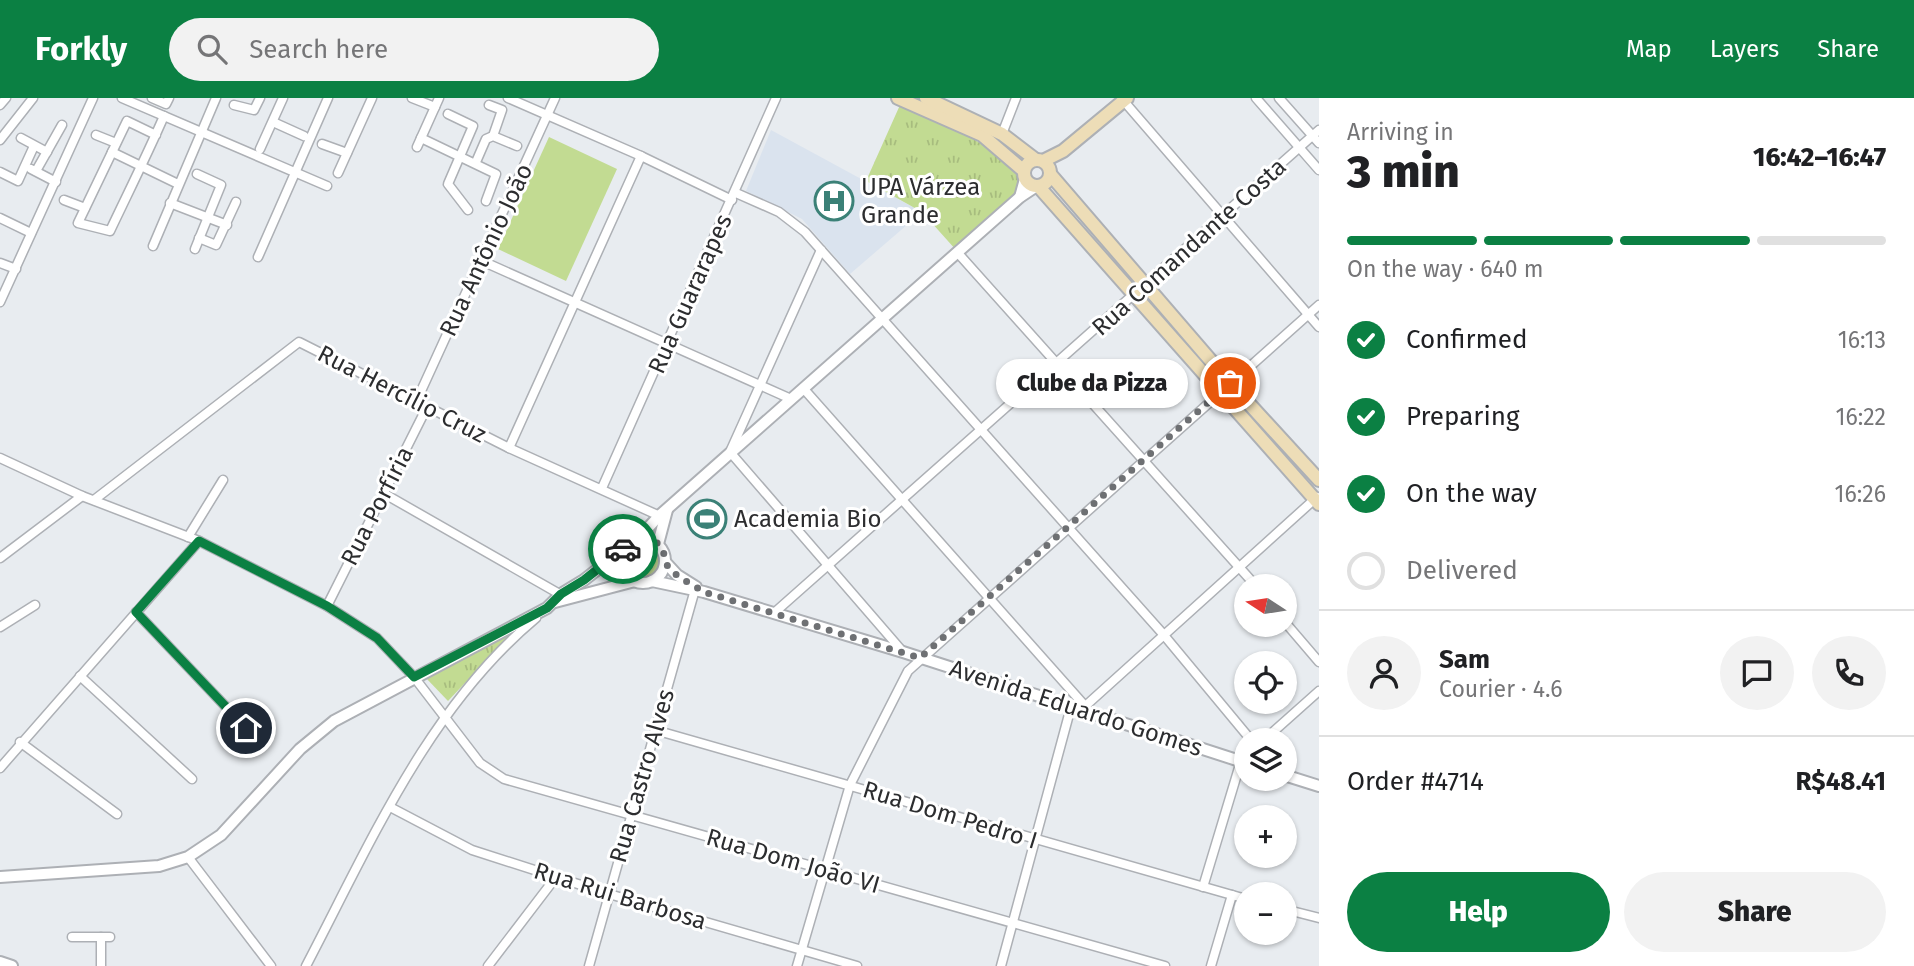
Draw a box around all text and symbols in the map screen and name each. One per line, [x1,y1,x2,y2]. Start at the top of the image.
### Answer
search box [169,18,659,81]
text: Forkly [35,29,127,69]
icon: search [193,30,231,68]
text: Search here [249,34,388,65]
text: Map [1626,35,1672,63]
text: Layers [1710,35,1779,63]
text: Share [1817,35,1879,63]
text: Arriving in [1347,118,1454,146]
text: 16:42–16:47 [1753,142,1886,173]
text: 3 min [1347,144,1460,199]
street label: Rua Comandante Costa [1086,152,1292,342]
street label: Rua Antônio João [434,159,538,341]
place label: UPA Várzea Grande [861,173,980,229]
hospital icon: UPA Várzea Grande [813,180,855,222]
street label: Rua Guararapes [642,210,738,378]
text: On the way · 640 m [1347,255,1543,283]
icon: check [1347,321,1385,359]
text: Confirmed [1406,324,1527,355]
text: 16:13 [1838,326,1886,354]
street label: Rua Hercílio Cruz [313,339,491,449]
pin [1200,353,1260,413]
callout: Clube da Pizza [996,358,1188,408]
icon: bag [1211,364,1249,402]
text: Clube da Pizza [1017,369,1167,397]
icon: check [1347,398,1385,436]
text: Preparing [1406,401,1519,432]
text: 16:22 [1835,403,1886,431]
street label: Rua Porfíria [335,442,419,570]
icon: check [1347,475,1385,513]
text: On the way [1406,478,1537,509]
text: 16:26 [1835,480,1886,508]
sports icon: Academia Bio [686,498,728,540]
place label: Academia Bio [734,505,882,533]
courier [588,514,658,584]
icon: car [604,530,642,568]
text: Delivered [1406,555,1518,586]
north arrow [1234,574,1297,637]
map controls [1234,574,1297,945]
button: person [1347,636,1421,710]
button: chat [1720,636,1794,710]
button: phone [1812,636,1886,710]
text: Sam [1439,644,1490,675]
button: locate [1234,651,1297,714]
street label: Avenida Eduardo Gomes [946,654,1206,762]
text: Courier · 4.6 [1439,675,1563,703]
street label: Rua Castro Alves [604,686,680,866]
pin [216,698,276,758]
icon: home [227,709,265,747]
button: layers [1234,728,1297,791]
text: Order #4714 [1347,766,1484,797]
text: R$48.41 [1796,766,1886,797]
street label: Rua Dom Pedro I [859,775,1041,855]
button: + [1234,805,1297,868]
street label: Rua Dom João VI [703,823,883,899]
street label: Rua Rui Barbosa [530,856,710,936]
button: Help [1347,872,1610,952]
button: Share [1624,872,1886,952]
button: − [1234,882,1297,945]

